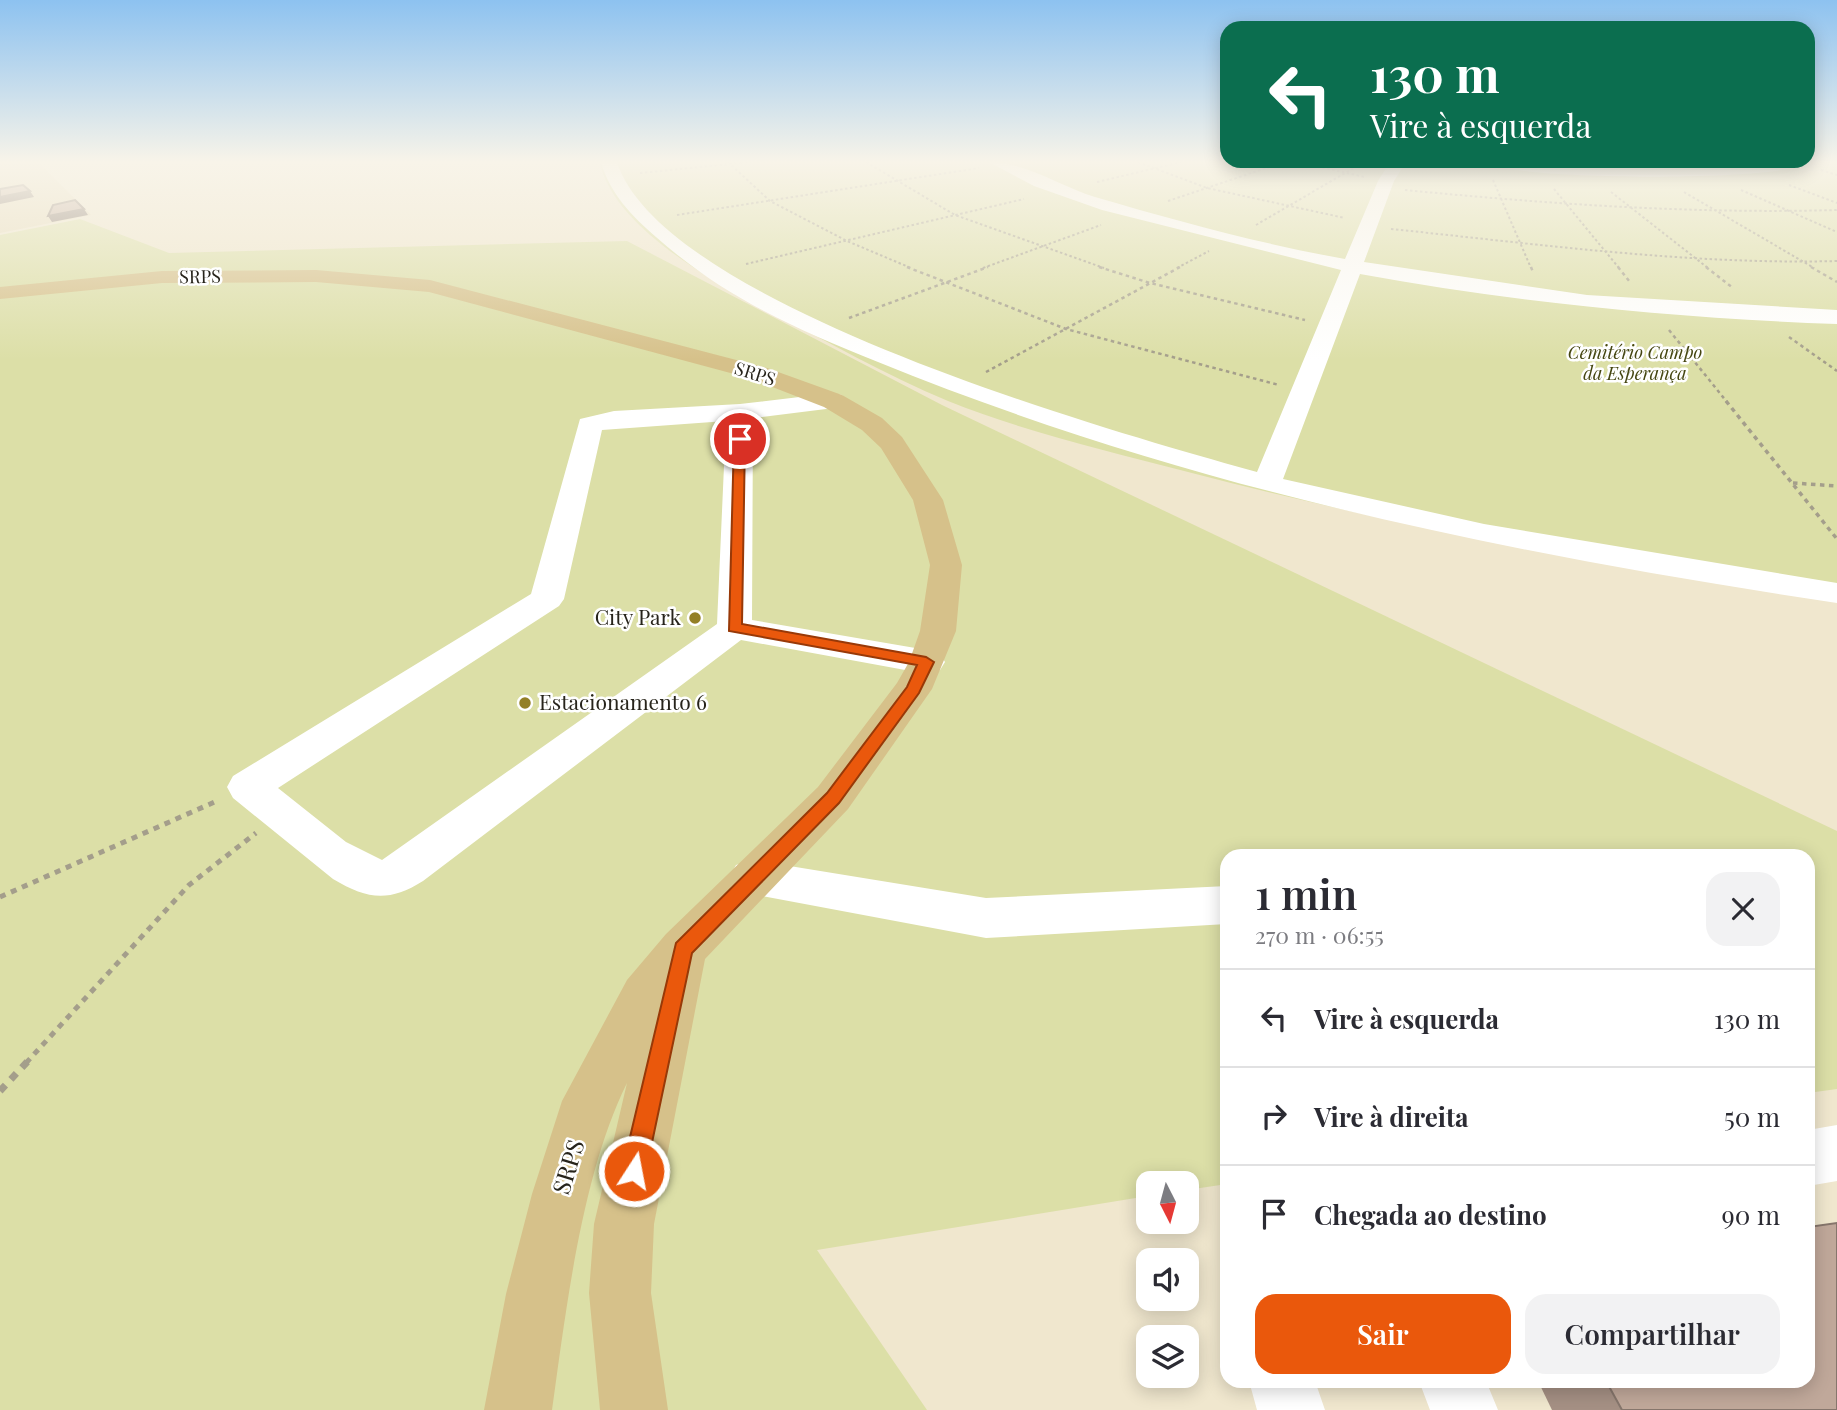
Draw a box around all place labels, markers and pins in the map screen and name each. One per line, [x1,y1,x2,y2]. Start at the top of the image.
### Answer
pin [710,409,770,469]
place label: City Park [595,602,681,630]
marker: City Park [687,610,703,626]
place label: Estacionamento 6 [539,687,707,715]
marker: Estacionamento 6 [517,695,533,711]

